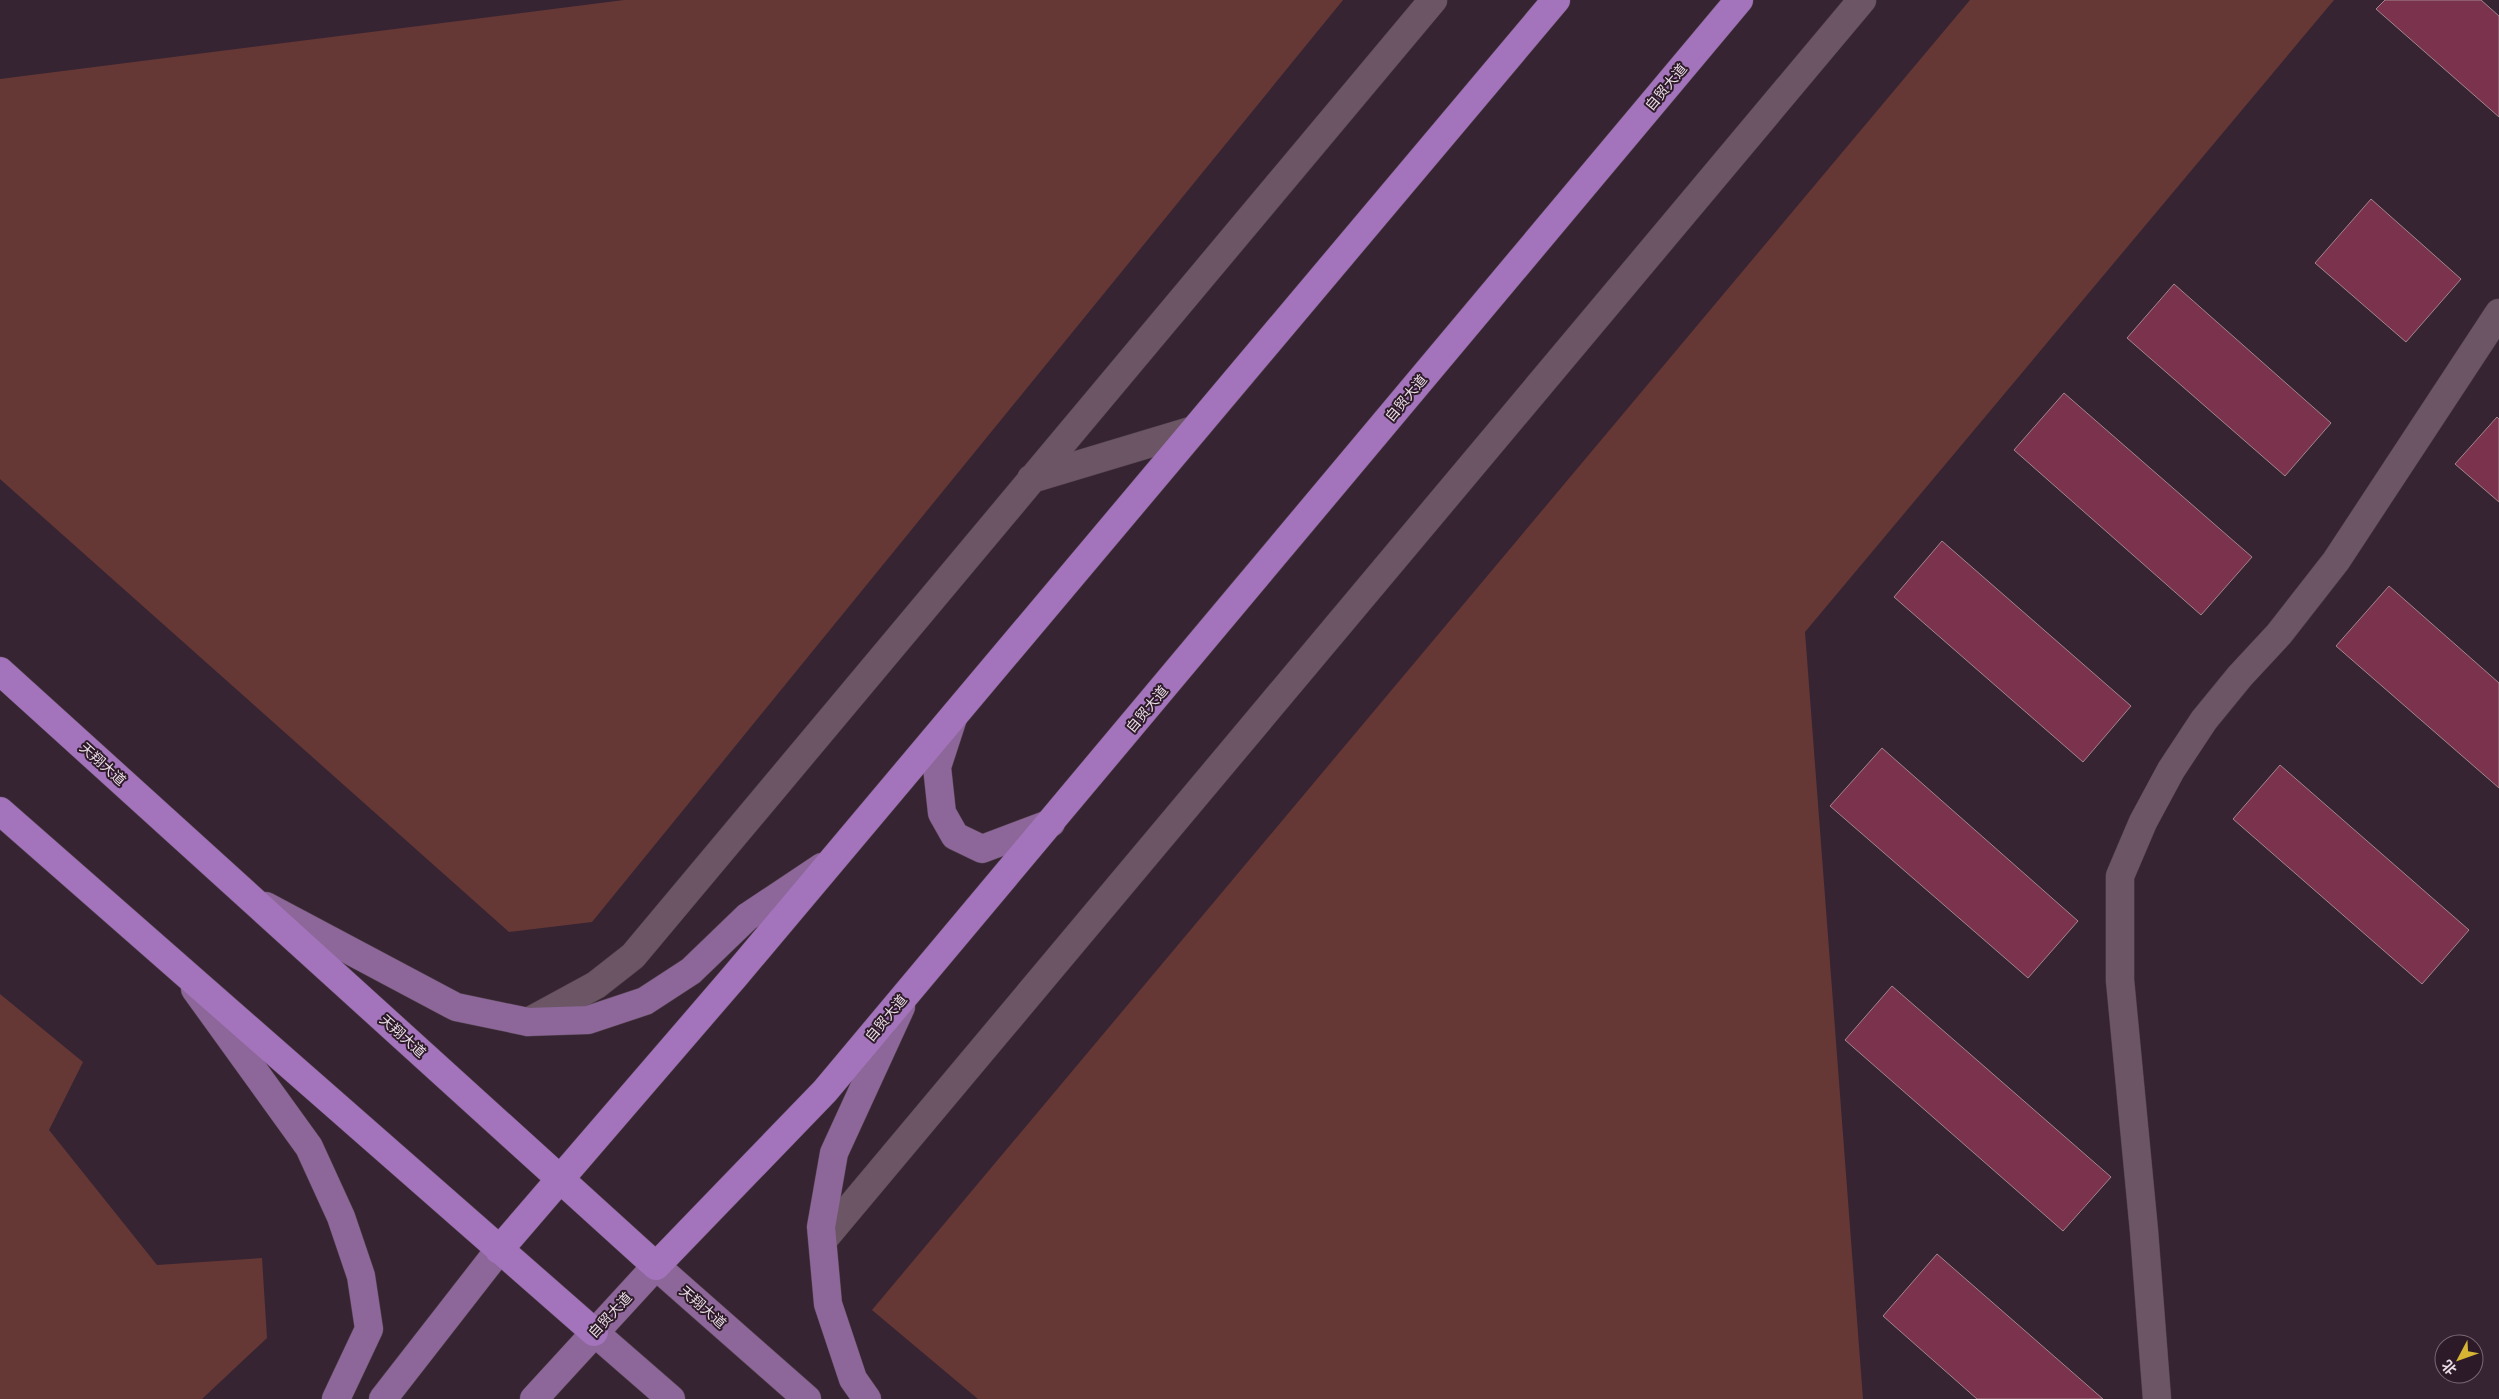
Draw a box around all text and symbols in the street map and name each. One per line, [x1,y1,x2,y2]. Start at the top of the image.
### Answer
street label: 自贸大道 [1641,60,1691,114]
street label: 自贸大道 [1381,371,1431,425]
street label: 自贸大道 [1122,682,1172,736]
street label: 天翔大道 [76,739,130,789]
street label: 自贸大道 [861,991,911,1045]
street label: 天翔大道 [376,1011,430,1061]
street label: 天翔大道 [676,1282,730,1332]
street label: 自贸大道 [584,1288,636,1342]
north arrow [2434,1334,2484,1384]
text: 北 [2438,1356,2461,1379]

